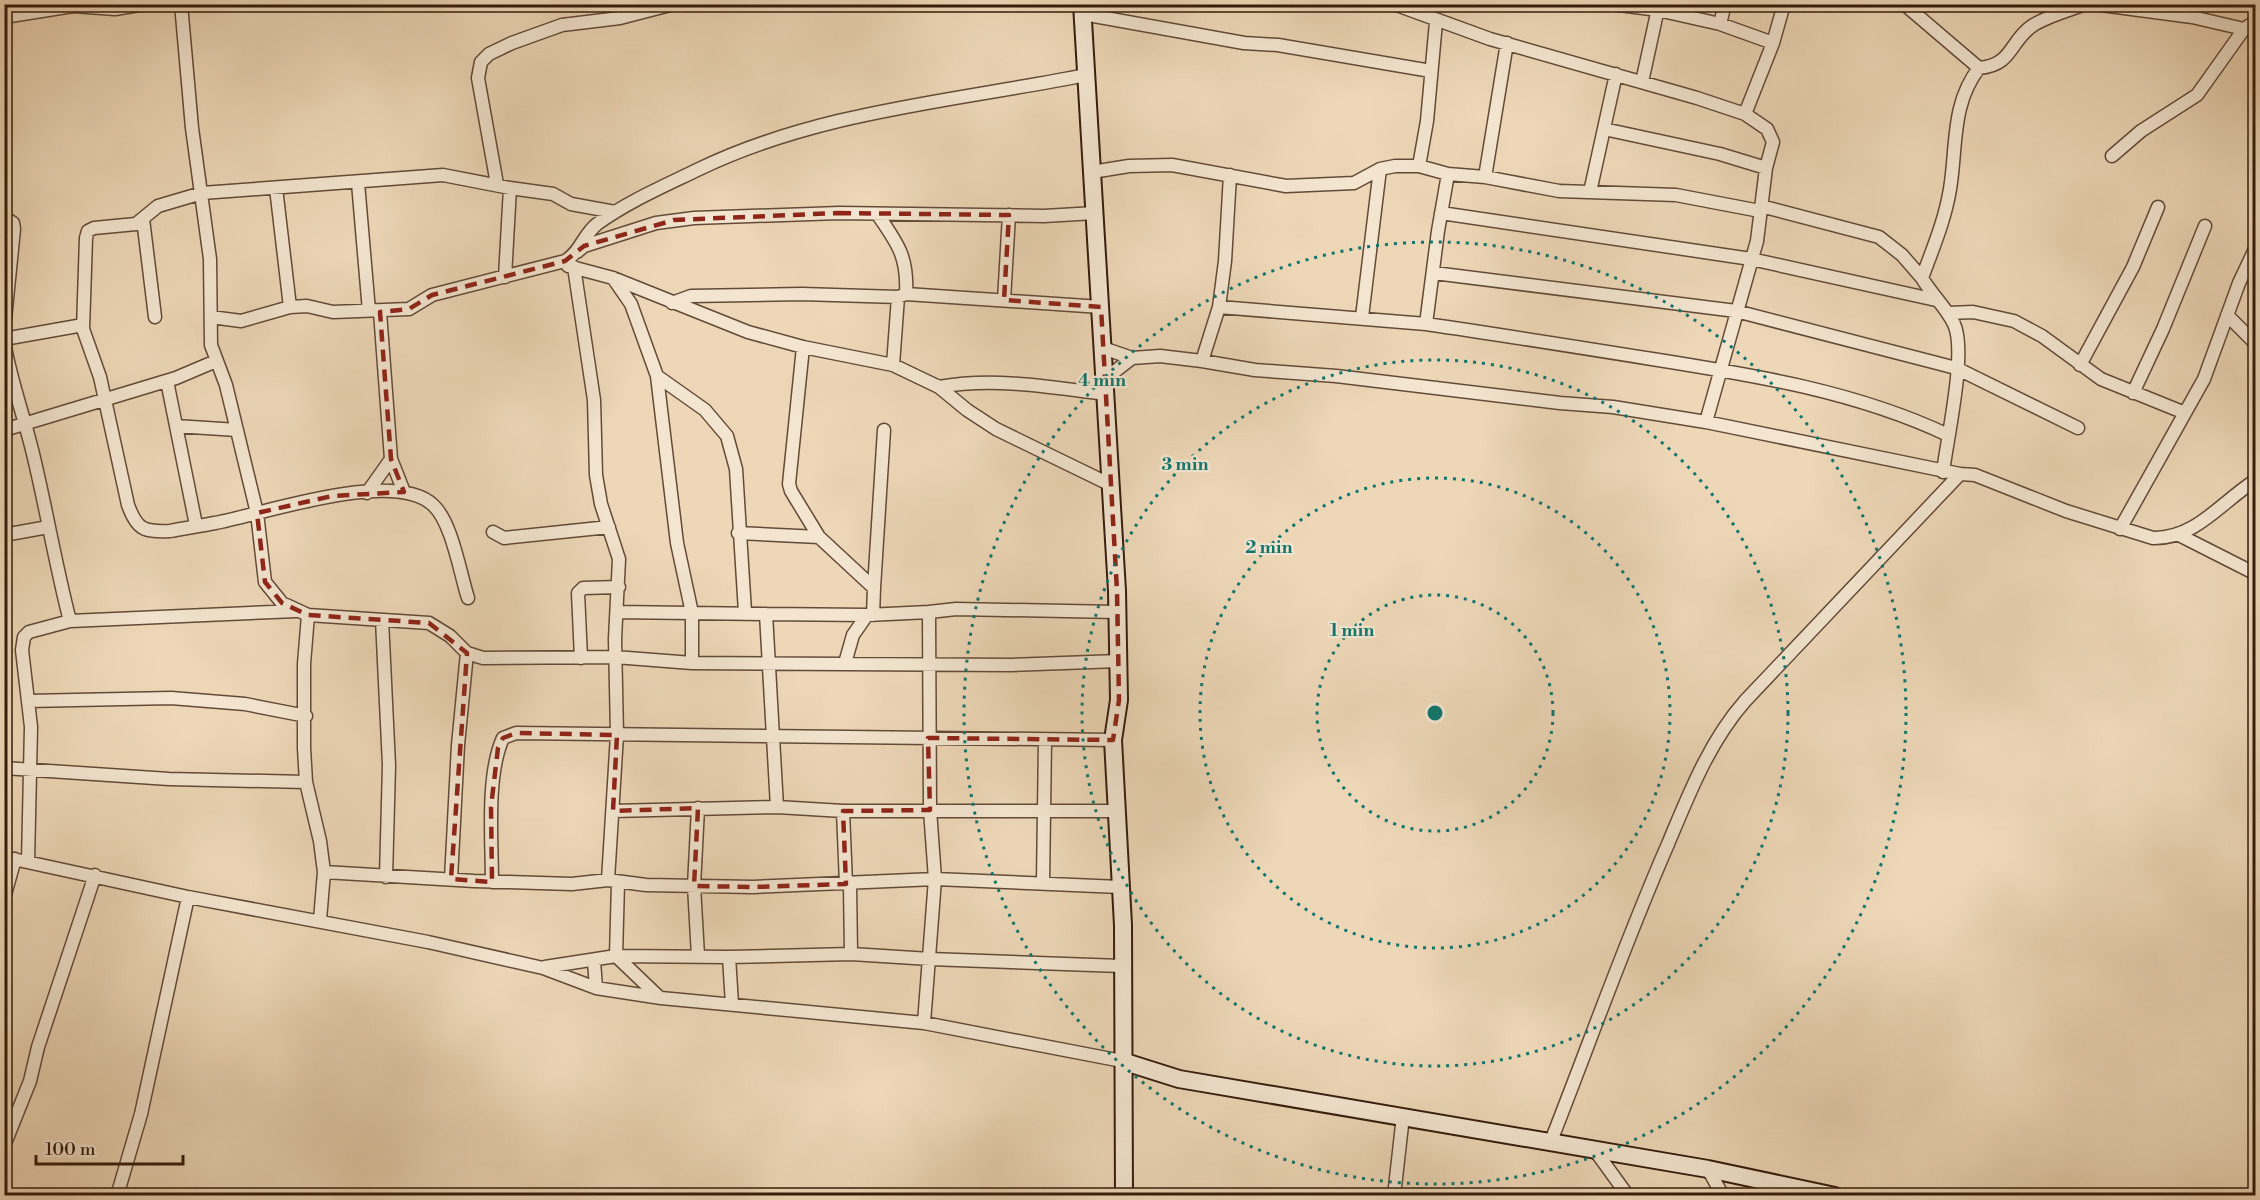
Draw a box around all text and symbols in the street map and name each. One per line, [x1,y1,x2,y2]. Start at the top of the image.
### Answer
text: 4 min [1078,369,1126,392]
text: 3 min [1162,453,1208,476]
text: 2 min [1245,536,1293,559]
text: 1 min [1330,619,1374,642]
centre of rings [1425,703,1445,723]
scale bar [36,1128,183,1166]
text: 100 m [45,1138,96,1161]

